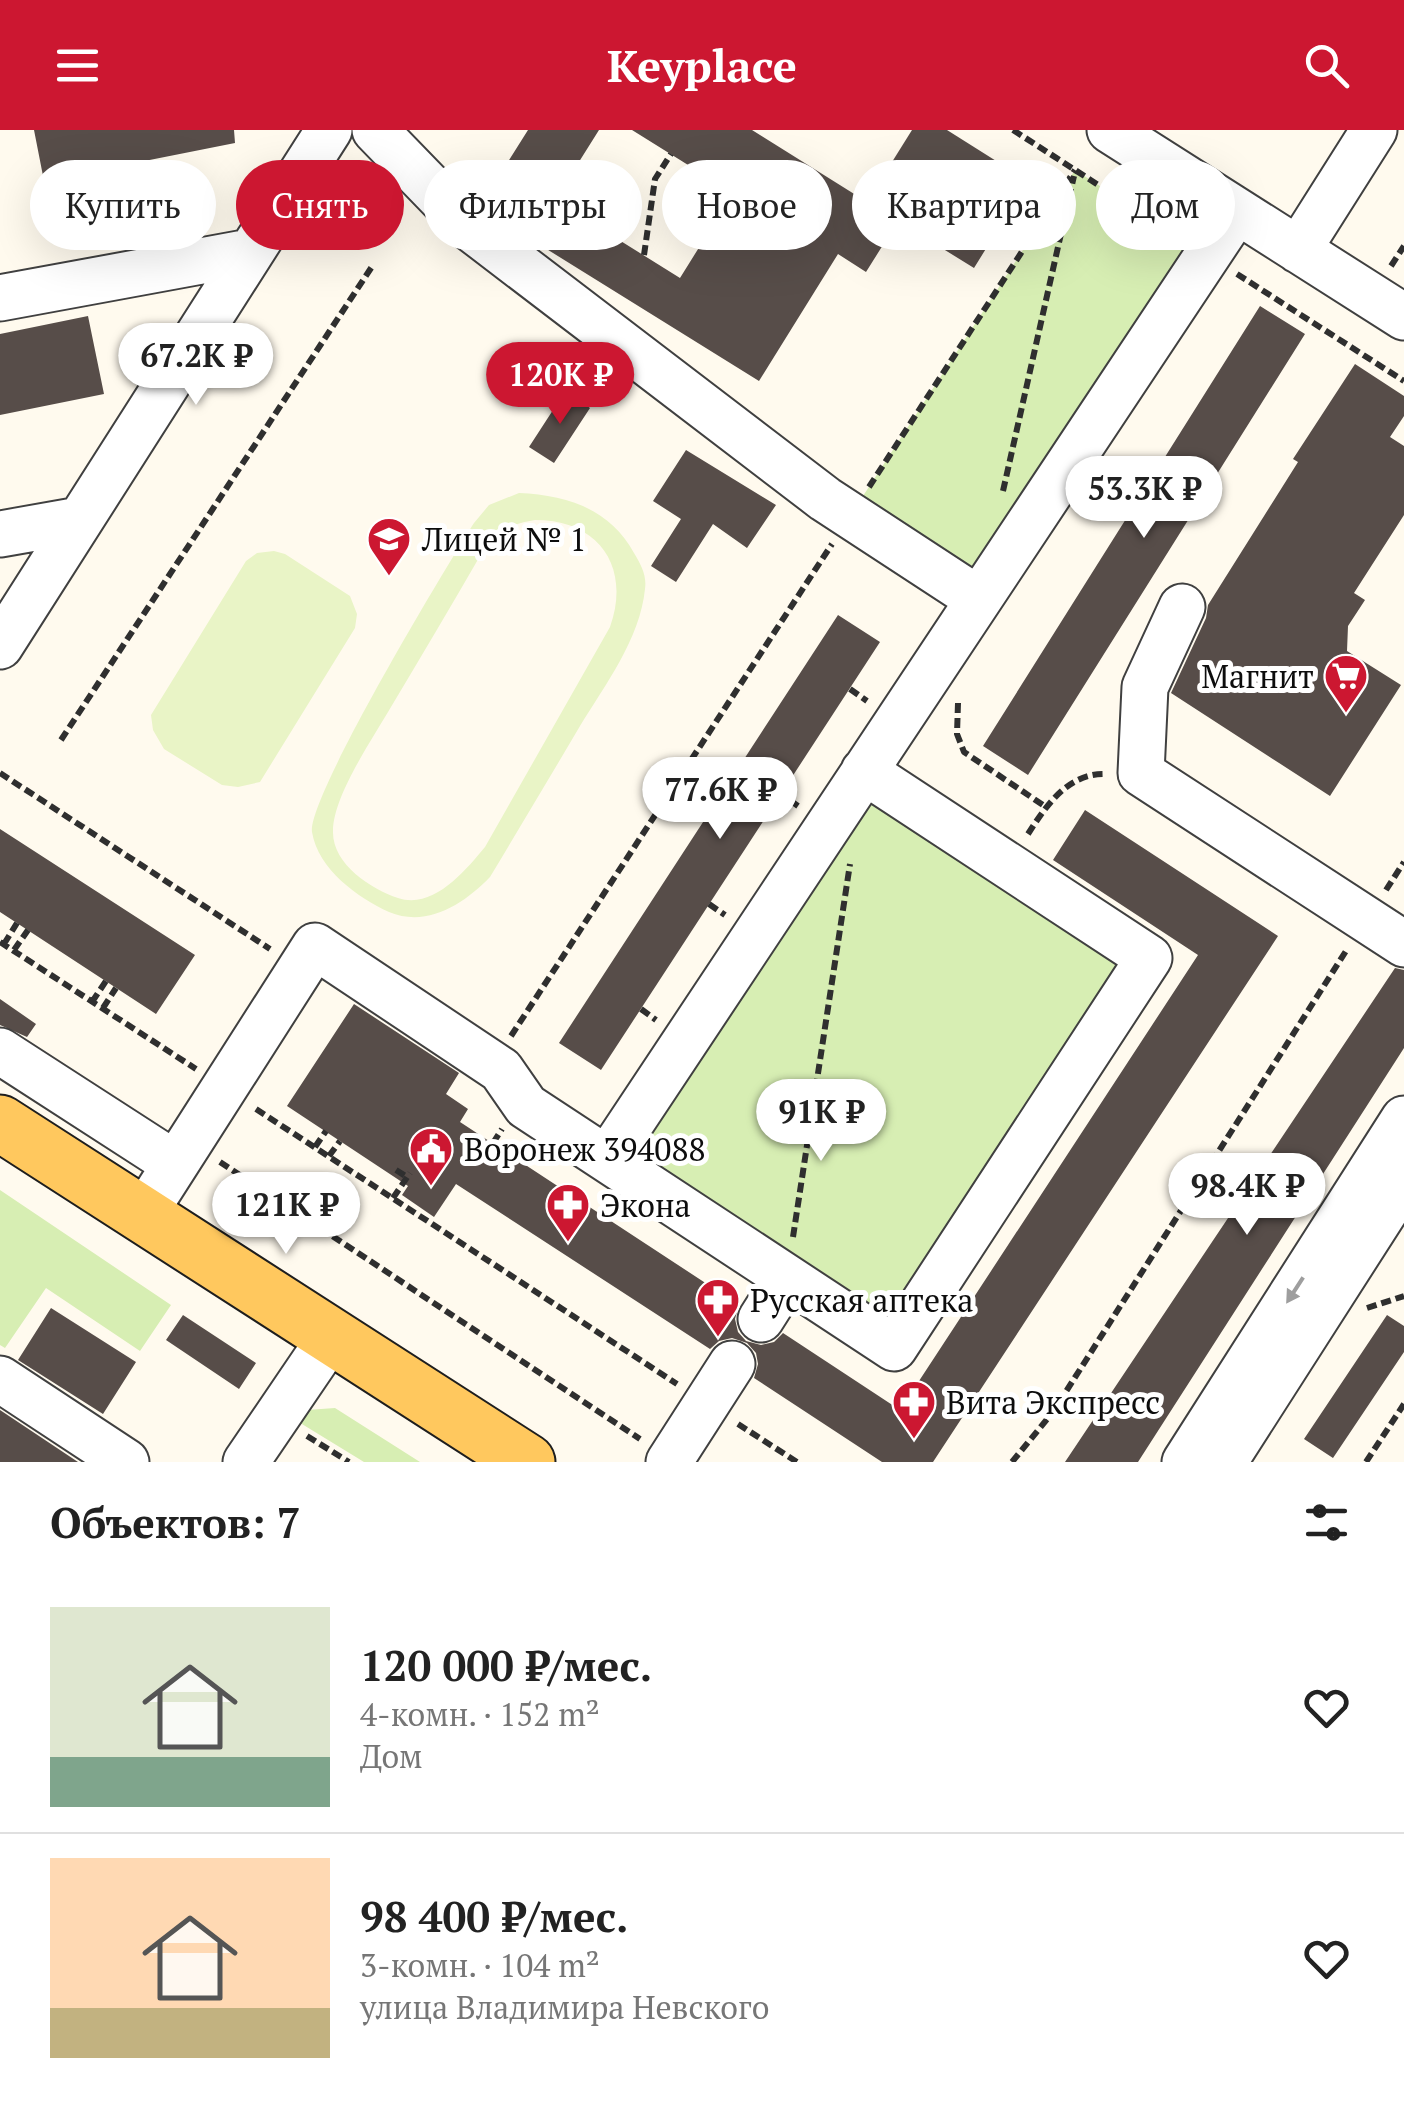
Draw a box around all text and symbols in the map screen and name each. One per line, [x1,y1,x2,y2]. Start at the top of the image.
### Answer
text: Keyplace [607,35,797,95]
icon: menu [50,38,105,93]
icon: search [1299,38,1354,93]
chip: Купить [30,160,216,250]
chip: Снять [236,160,404,250]
chip: Фильтры [424,160,642,250]
chip: Новое [662,160,832,250]
chip: Квартира [852,160,1076,250]
chip: Дом [1096,160,1235,250]
pin: 67.2K ₽ [104,323,288,408]
text: 67.2K ₽ [140,334,252,376]
pin: 120K ₽ [479,342,641,427]
text: 120K ₽ [508,353,612,395]
pin: 53.3K ₽ [1052,456,1236,541]
text: 53.3K ₽ [1087,467,1201,509]
school or university icon: Лицей № 1 [366,516,412,577]
place label: Лицей № 1 [421,518,587,560]
supermarket icon: Магнит [1323,653,1369,714]
place label: Магнит [1201,655,1314,697]
pin: 77.6K ₽ [628,757,812,842]
text: 77.6K ₽ [664,768,776,810]
pin: 91K ₽ [751,1079,891,1164]
text: 91K ₽ [778,1090,864,1132]
public building icon: Воронеж 394088 [408,1126,454,1187]
place label: Воронеж 394088 [464,1128,706,1170]
pin: 98.4K ₽ [1155,1153,1339,1238]
text: 98.4K ₽ [1190,1164,1304,1206]
pin: 121K ₽ [205,1172,367,1257]
pharmacy icon: Экона [545,1182,591,1243]
text: 121K ₽ [234,1183,338,1225]
place label: Экона [600,1184,691,1226]
one-way arrow [1286,1276,1305,1303]
pharmacy icon: Русская аптека [695,1277,741,1338]
place label: Русская аптека [750,1279,973,1321]
pharmacy icon: Вита Экспресс [891,1379,937,1440]
place label: Вита Экспресс [946,1381,1160,1423]
text: Объектов: 7 [50,1494,301,1550]
icon: filters [1299,1495,1354,1550]
text: 120 000 ₽/мес. [360,1637,652,1693]
icon: home [130,1647,250,1767]
icon: heart [1299,1680,1354,1735]
text: 4-комн. · 152 m² [360,1693,600,1735]
text: Дом [360,1735,423,1777]
text: 98 400 ₽/мес. [360,1888,628,1944]
icon: home [130,1898,250,2018]
icon: heart [1299,1931,1354,1986]
text: 3-комн. · 104 m² [360,1944,600,1986]
text: улица Владимира Невского [360,1986,770,2028]

